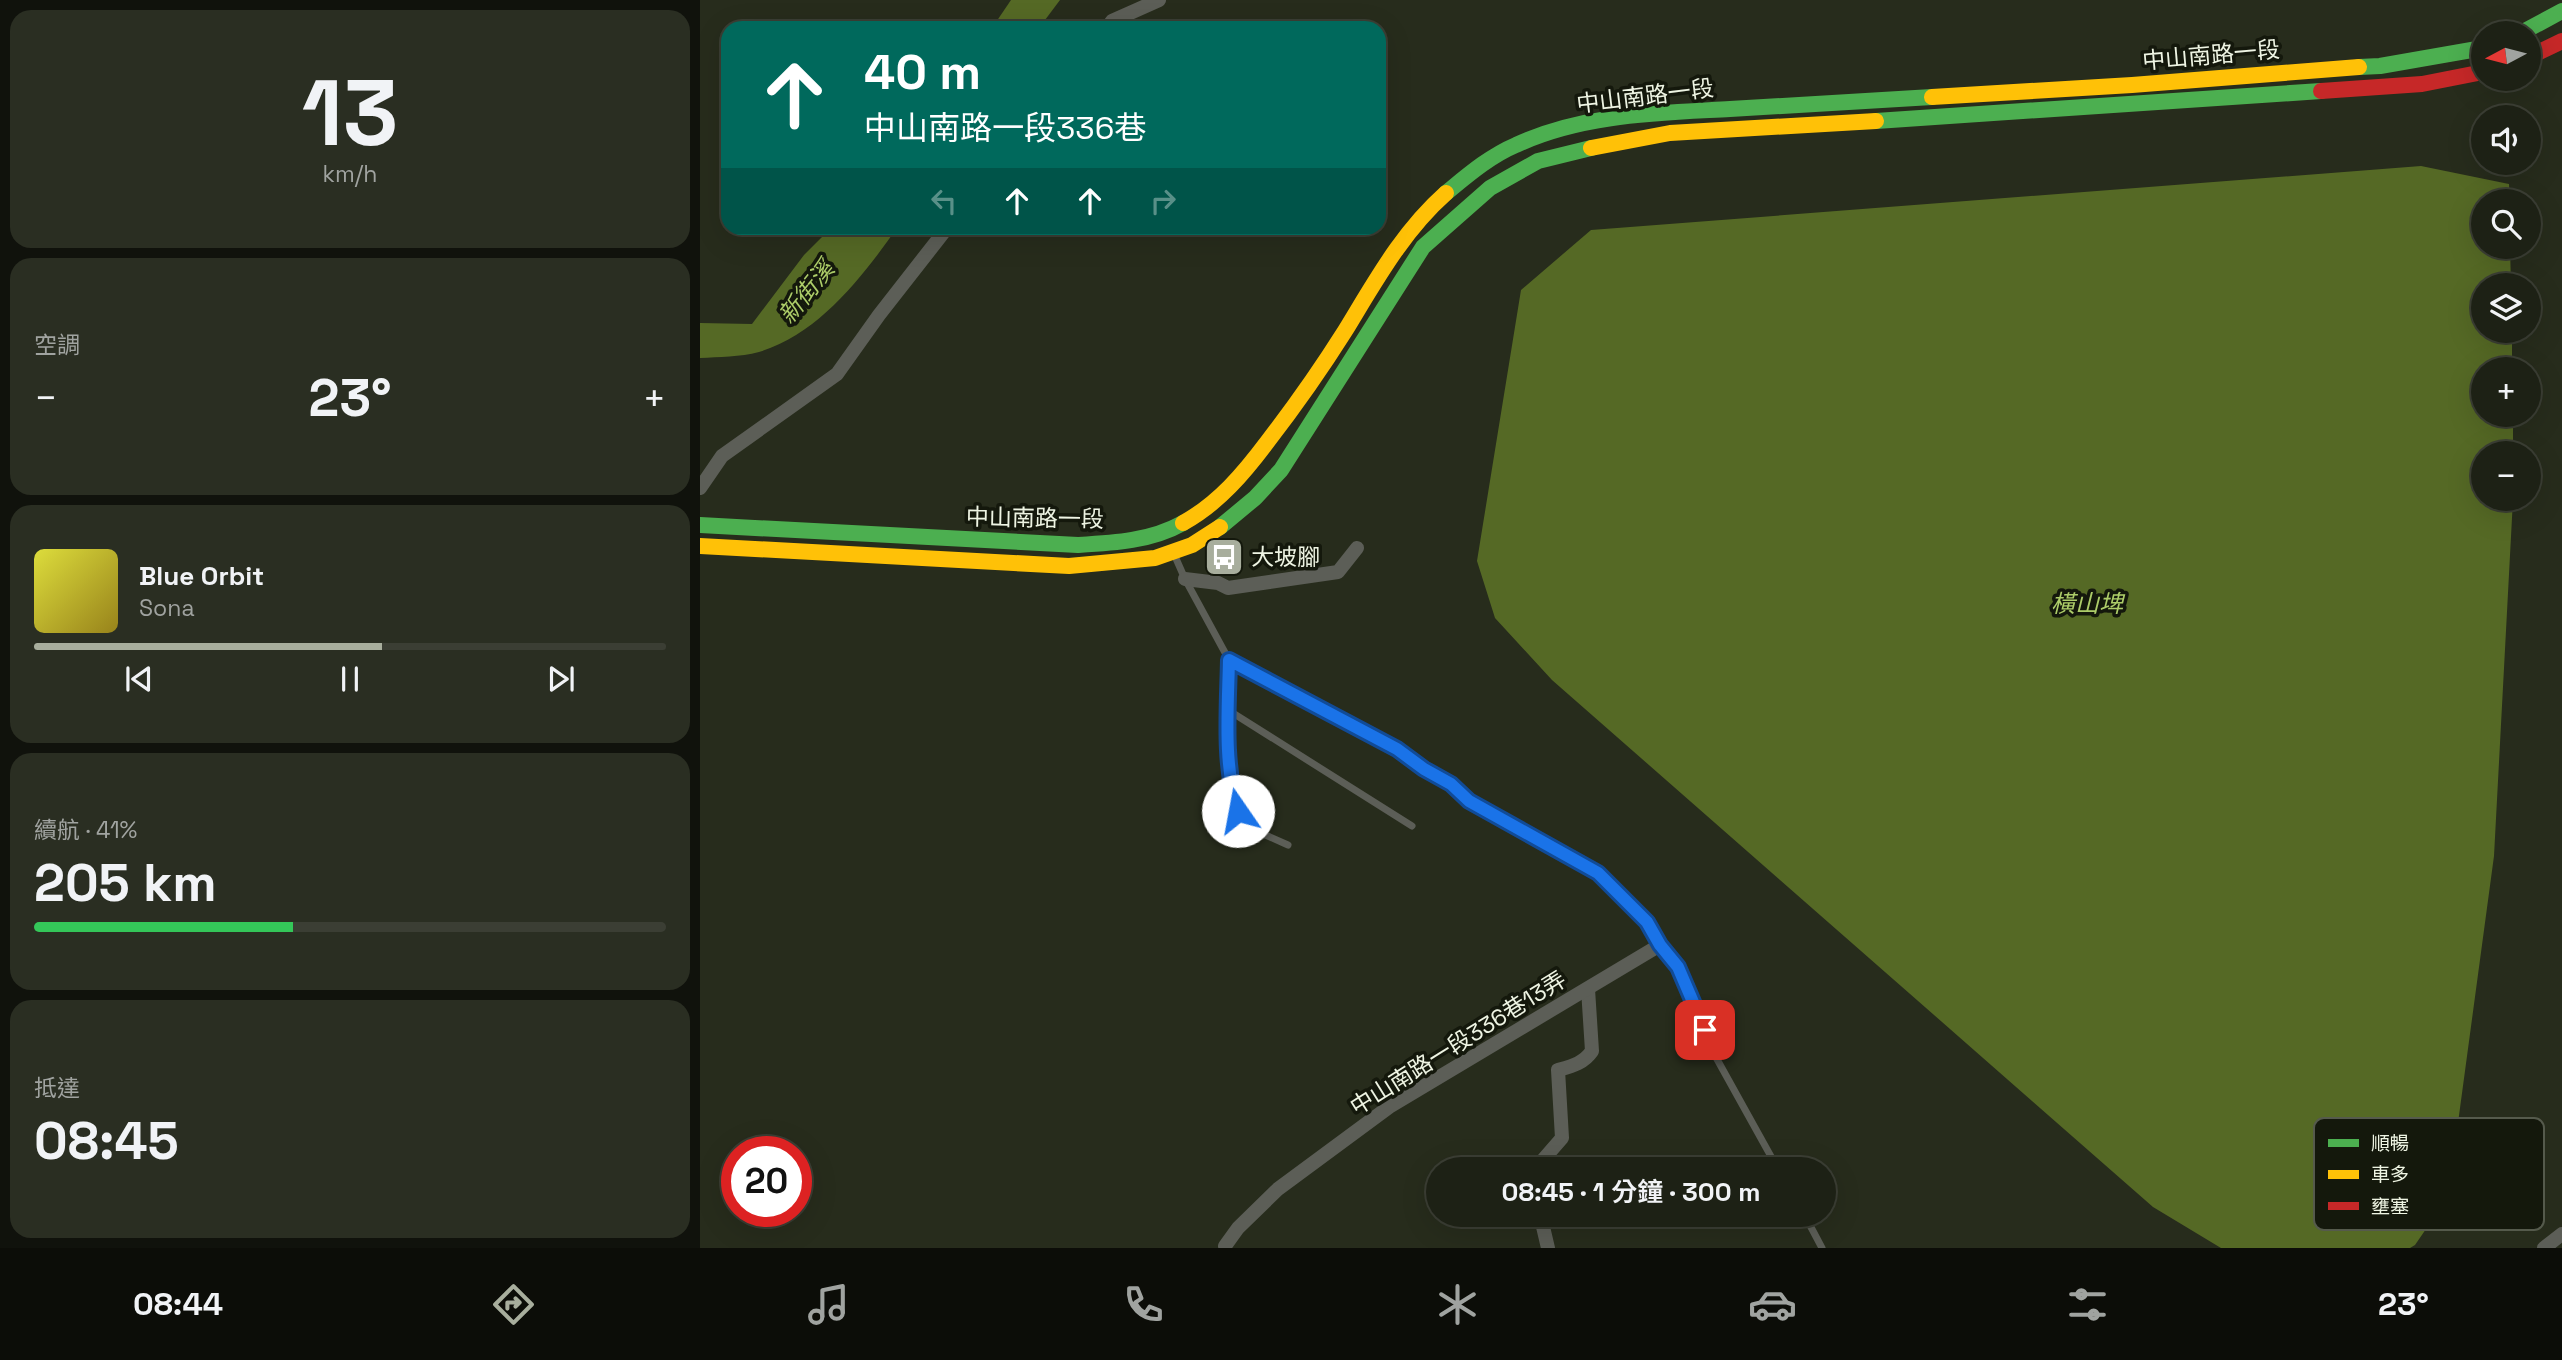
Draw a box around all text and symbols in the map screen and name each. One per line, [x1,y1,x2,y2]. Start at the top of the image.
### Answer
north arrow [2471,21,2541,91]
map controls [2471,21,2541,511]
street label: 中山南路一段 [2141,34,2281,76]
text: 40 m [864,41,981,103]
icon: ahead [749,49,840,140]
text: 13 [302,55,398,172]
street label: 中山南路一段 [1575,73,1715,119]
button: sound [2471,105,2541,175]
text: 中山南路一段336巷 [864,108,1146,148]
text: km/h [323,159,377,189]
icon: left [925,182,963,220]
icon: ahead [998,182,1036,220]
icon: ahead [1071,182,1109,220]
icon: right [1144,182,1182,220]
button: search [2471,189,2541,259]
water label: 新街溪 [771,252,843,330]
button: layers [2471,273,2541,343]
text: 空調 [34,330,80,360]
button: + [2471,357,2541,427]
text: 23° [309,365,392,431]
text: − [34,374,58,422]
text: + [642,374,666,422]
button: − [2471,441,2541,511]
street label: 中山南路一段 [966,502,1104,534]
bus stop icon: 大坡腳 [1203,536,1245,578]
place label: 大坡腳 [1251,542,1320,572]
text: Blue Orbit [139,559,264,593]
water label: 橫山埤 [2051,588,2126,619]
text: Sona [139,593,195,623]
icon: previous [120,660,158,698]
icon: pause [331,660,369,698]
icon: next [542,660,580,698]
position arrow [1201,774,1275,848]
text: 續航 · 41% [34,815,137,845]
text: 205 km [34,850,217,916]
street label: 中山南路一段336巷13弄 [1344,964,1572,1122]
pin [1675,1000,1735,1060]
icon: arrive [1686,1011,1724,1049]
text: 抵達 [34,1073,80,1103]
text: 08:45 [34,1108,179,1174]
legend [2314,1118,2544,1230]
text: 順暢 [2371,1131,2409,1156]
speed limit sign: 20 [721,1136,812,1227]
text: 車多 [2371,1162,2409,1187]
text: 08:45 · 1 分鐘 · 300 m [1502,1175,1760,1209]
text: 壅塞 [2371,1194,2409,1219]
icon: directions [489,1280,538,1329]
icon: music [804,1280,853,1329]
icon: phone [1119,1280,1168,1329]
icon: climate [1433,1280,1482,1329]
icon: car [1748,1280,1797,1329]
icon: filters [2063,1280,2112,1329]
text: 08:44 [133,1284,223,1324]
text: 23° [2378,1284,2429,1324]

